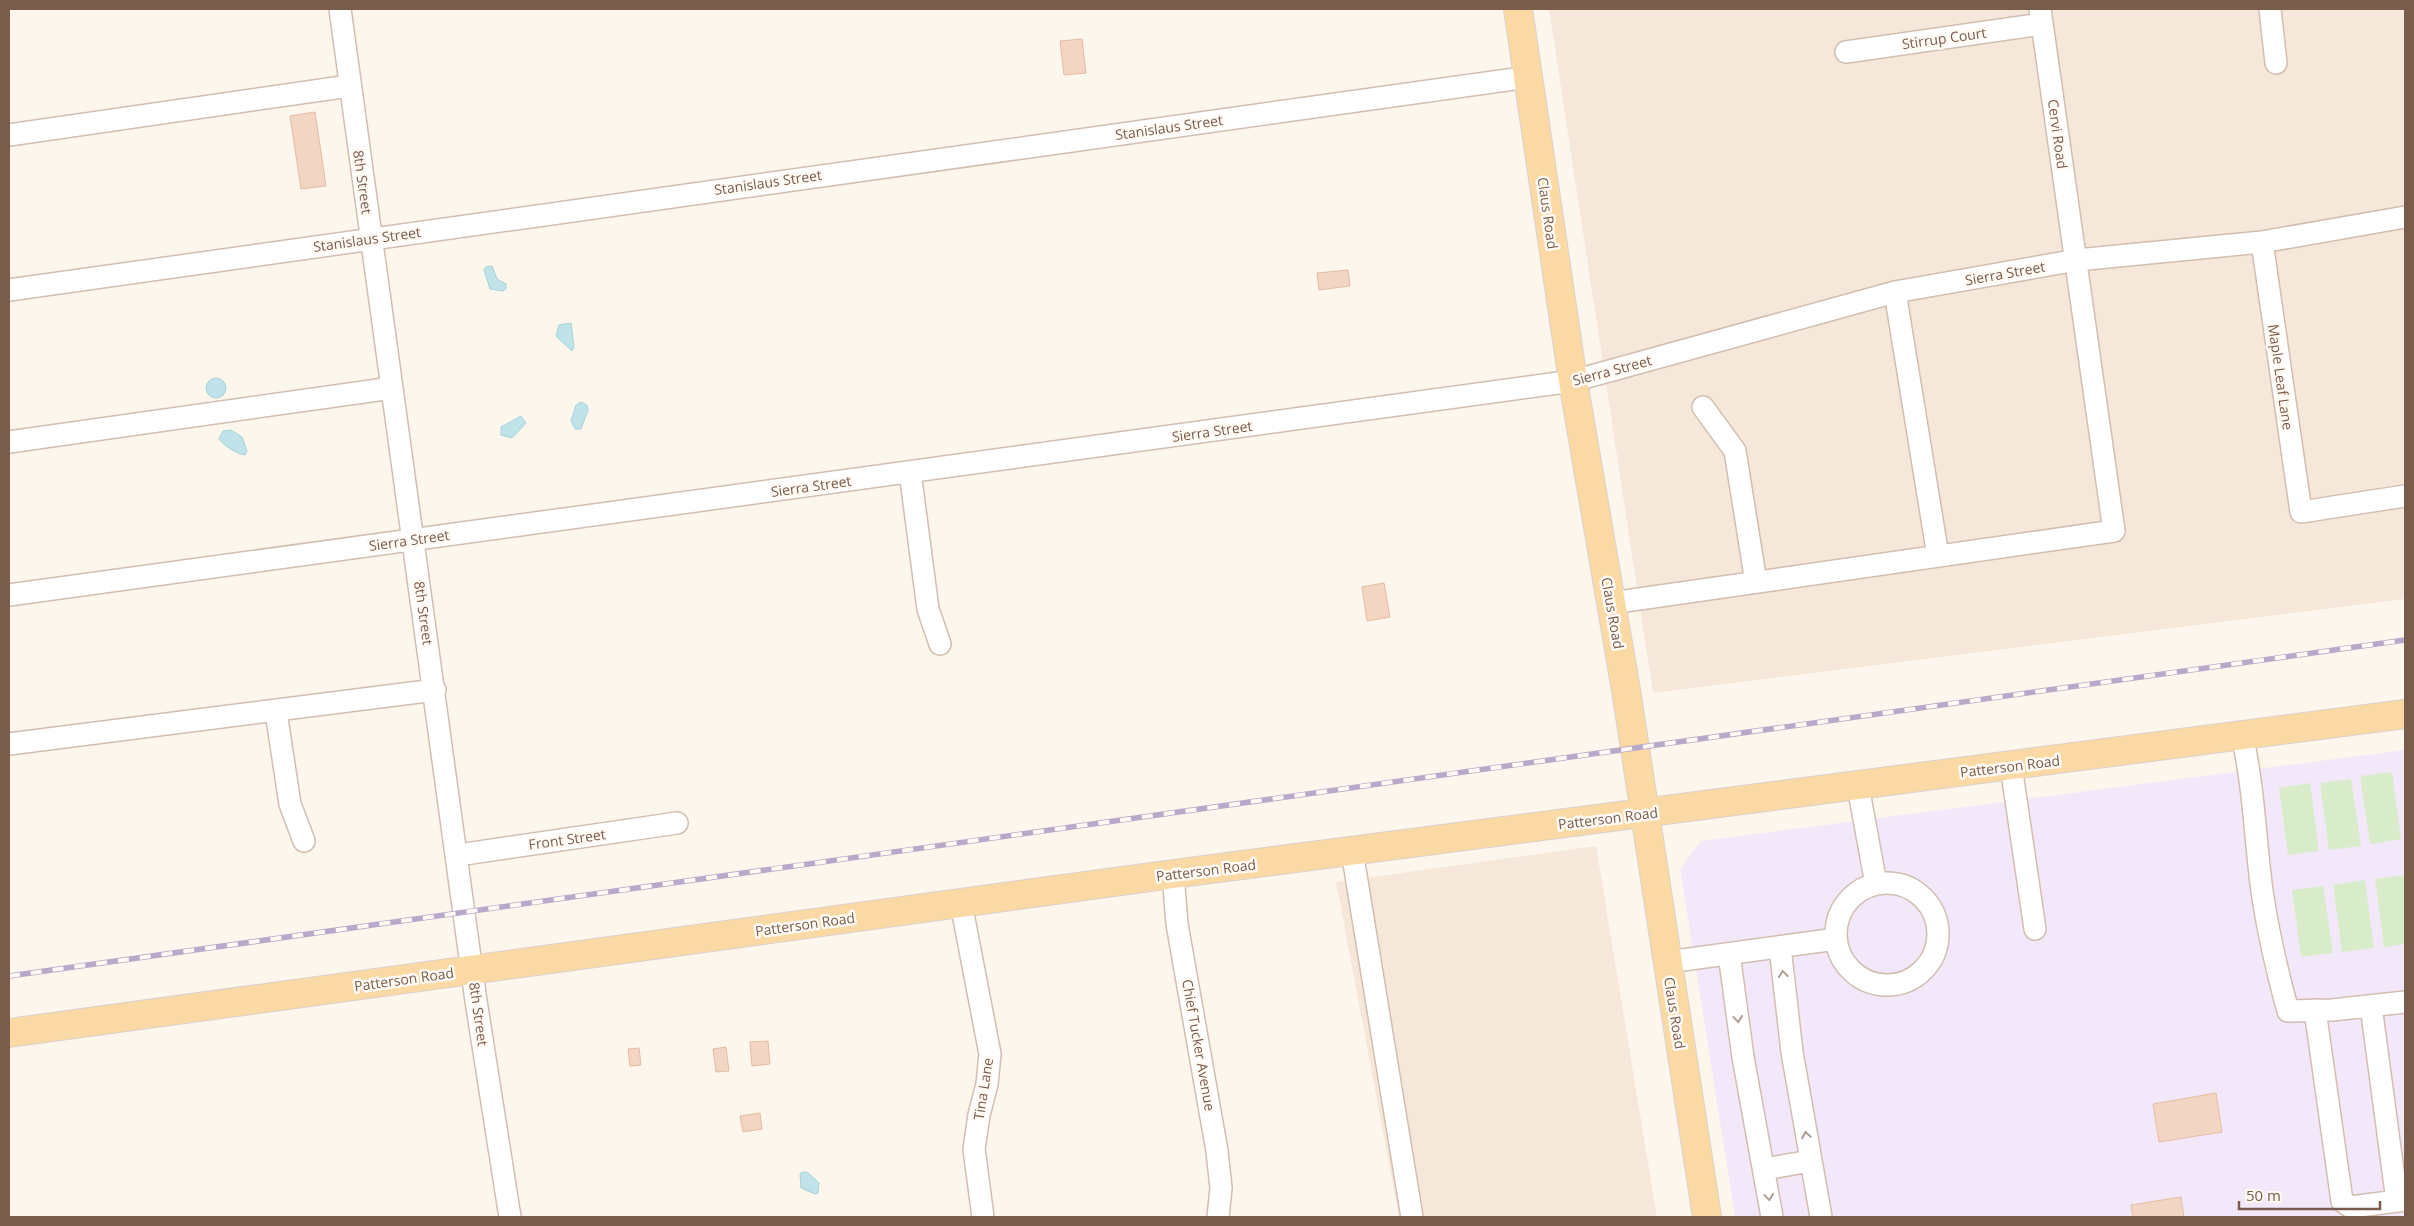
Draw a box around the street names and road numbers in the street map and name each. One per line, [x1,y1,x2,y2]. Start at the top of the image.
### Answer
street label: Stirrup Court [1901,23,1987,53]
street label: Cervi Road [2044,98,2072,170]
street label: Stanislaus Street [1114,110,1224,144]
street label: 8th Street [349,149,377,215]
street label: Stanislaus Street [713,165,823,199]
street label: Claus Road [1534,176,1562,250]
street label: Stanislaus Street [312,222,422,256]
street label: Sierra Street [1963,257,2047,289]
street label: Maple Leaf Lane [2264,323,2298,431]
street label: Sierra Street [1570,350,1654,390]
street label: Sierra Street [1171,416,1253,446]
street label: Sierra Street [770,471,852,501]
street label: Sierra Street [368,525,450,555]
street label: Claus Road [1597,576,1629,650]
street label: 8th Street [410,580,438,646]
street label: Patterson Road [1959,750,2061,782]
street label: Patterson Road [1557,802,1659,834]
street label: Front Street [527,824,607,854]
street label: Patterson Road [1155,854,1257,886]
street label: Patterson Road [754,908,856,940]
street label: Patterson Road [353,963,455,995]
street label: Claus Road [1660,976,1690,1050]
street label: Chief Tucker Avenue [1178,978,1220,1113]
street label: 8th Street [465,981,493,1047]
street label: Tina Lane [969,1056,997,1121]

